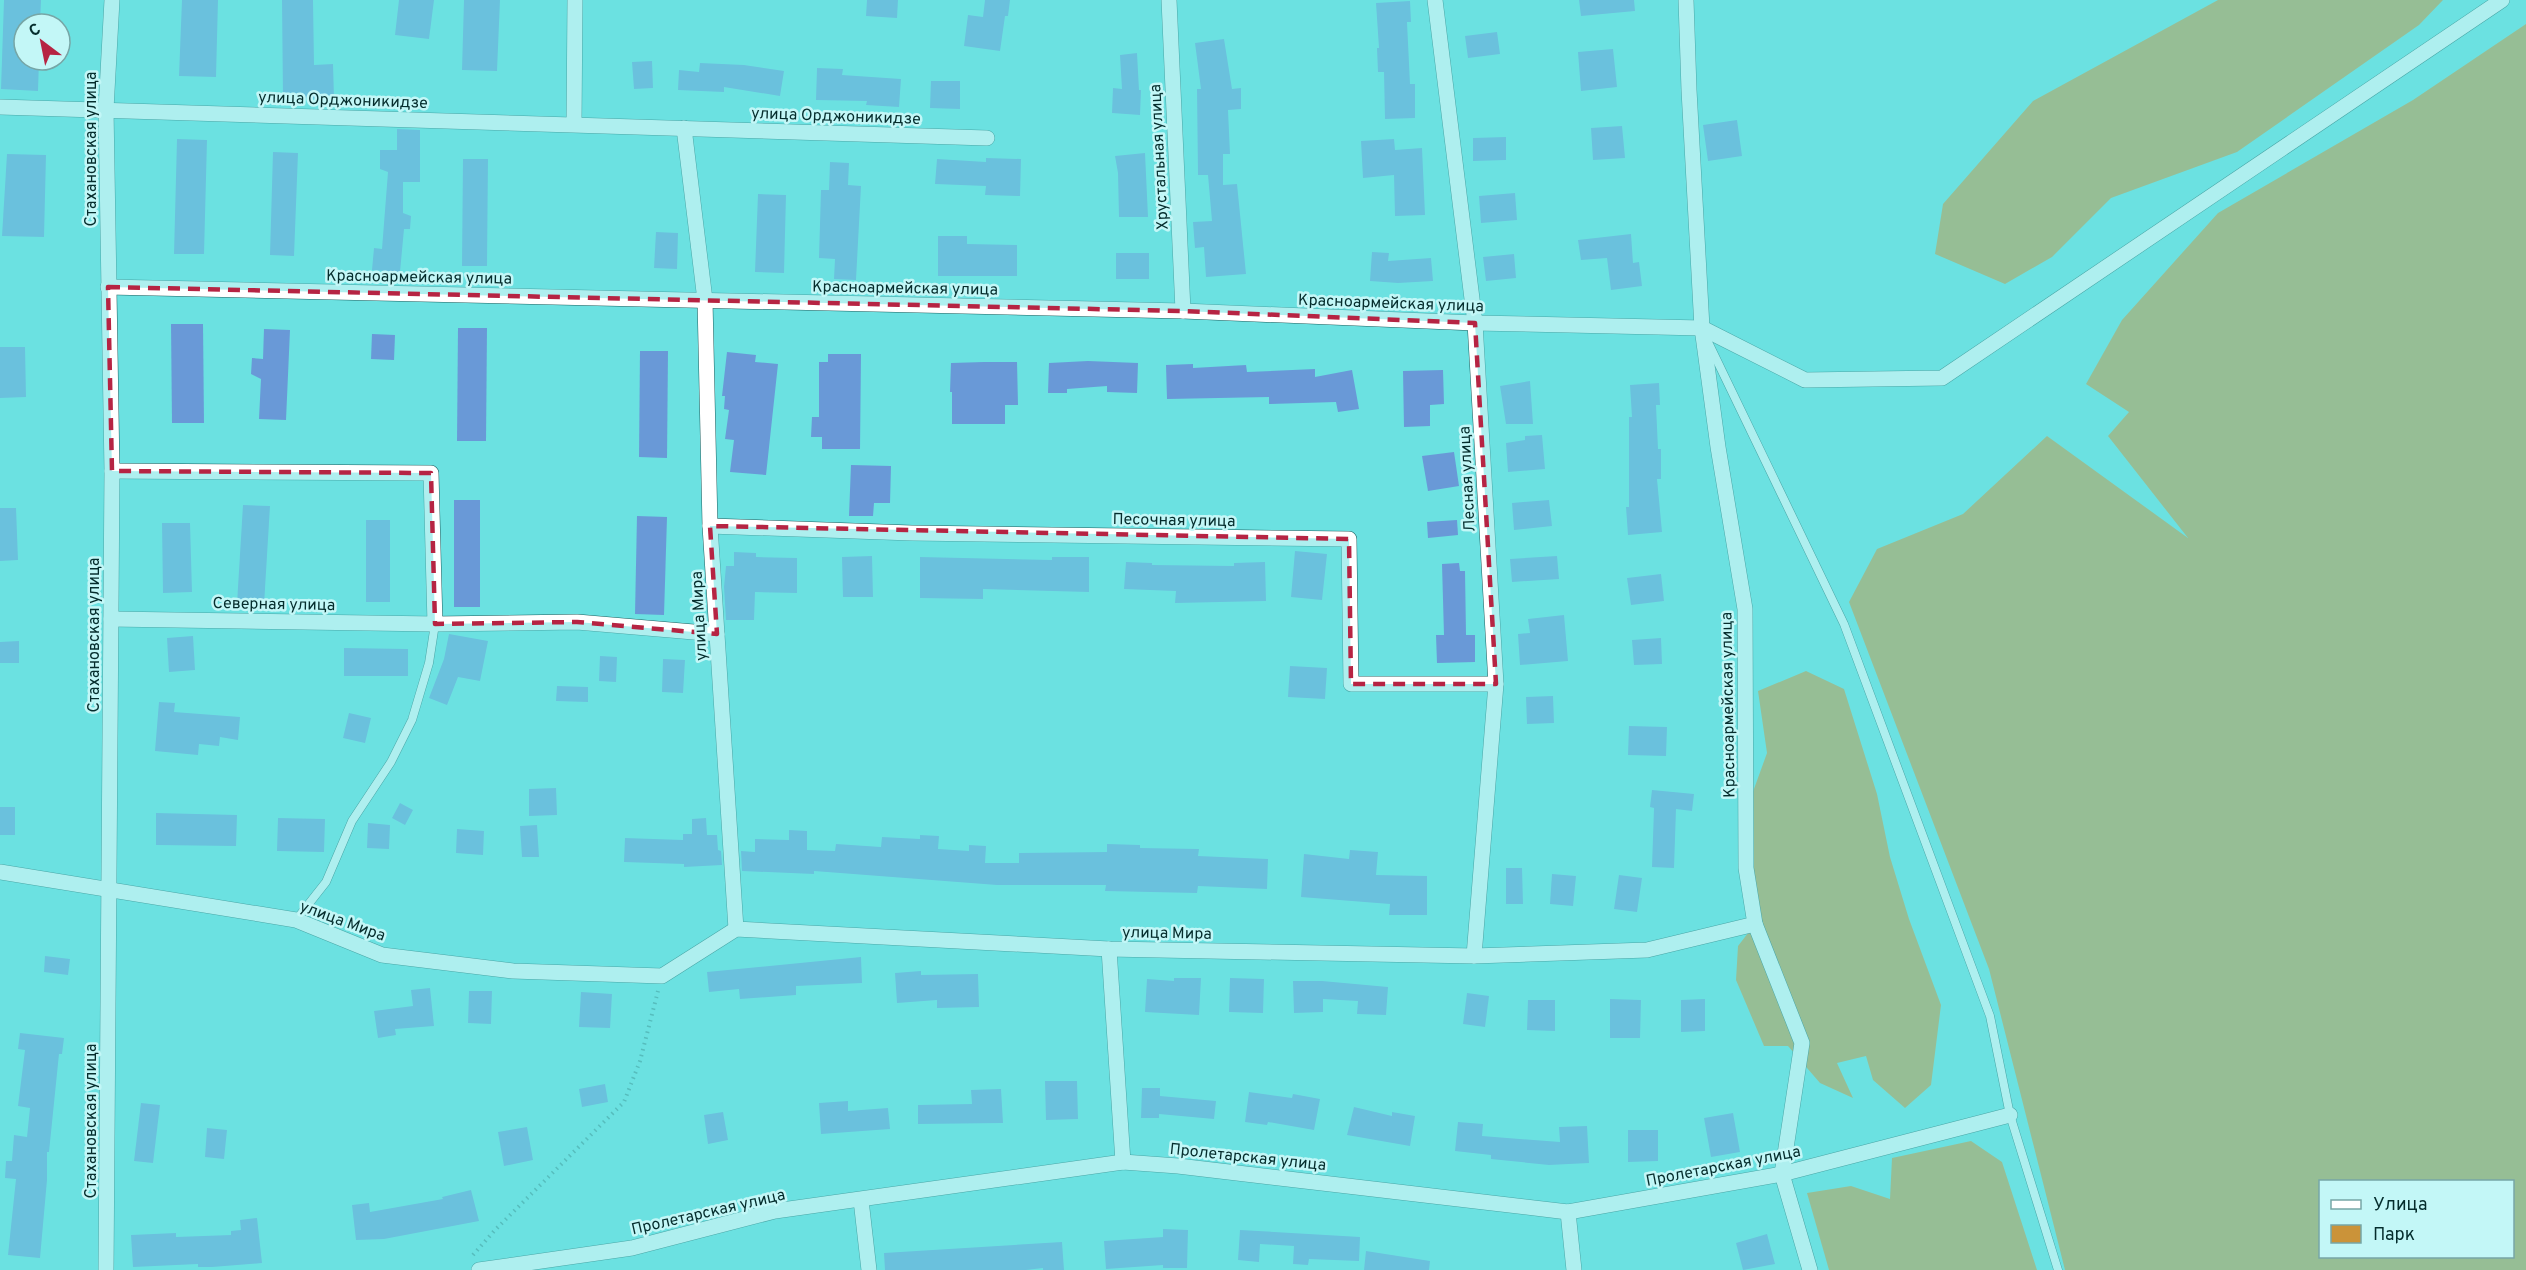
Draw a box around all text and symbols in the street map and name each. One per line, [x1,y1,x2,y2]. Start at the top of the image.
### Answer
north arrow [12,12,72,72]
text: С [25,20,45,42]
street label: Стахановская улица [82,72,102,226]
street label: Хрустальная улица [1146,83,1174,230]
street label: улица Орджоникидзе [258,88,428,114]
street label: улица Орджоникидзе [751,104,921,130]
street label: Красноармейская улица [326,266,512,290]
street label: Красноармейская улица [812,277,998,301]
street label: Красноармейская улица [1298,291,1484,317]
street label: Лесная улица [1455,425,1481,532]
street label: Песочная улица [1112,510,1236,532]
street label: Стахановская улица [85,558,105,712]
street label: улица Мира [688,571,712,661]
street label: Северная улица [212,594,335,616]
street label: Красноармейская улица [1717,612,1741,798]
street label: улица Мира [297,897,388,947]
street label: улица Мира [1122,923,1212,945]
street label: Стахановская улица [82,1044,102,1198]
street label: Пролетарская улица [1169,1140,1327,1176]
street label: Пролетарская улица [1644,1142,1802,1192]
legend [2319,1180,2514,1258]
street label: Пролетарская улица [630,1186,787,1240]
text: Улица [2373,1194,2427,1217]
text: Парк [2373,1224,2415,1247]

